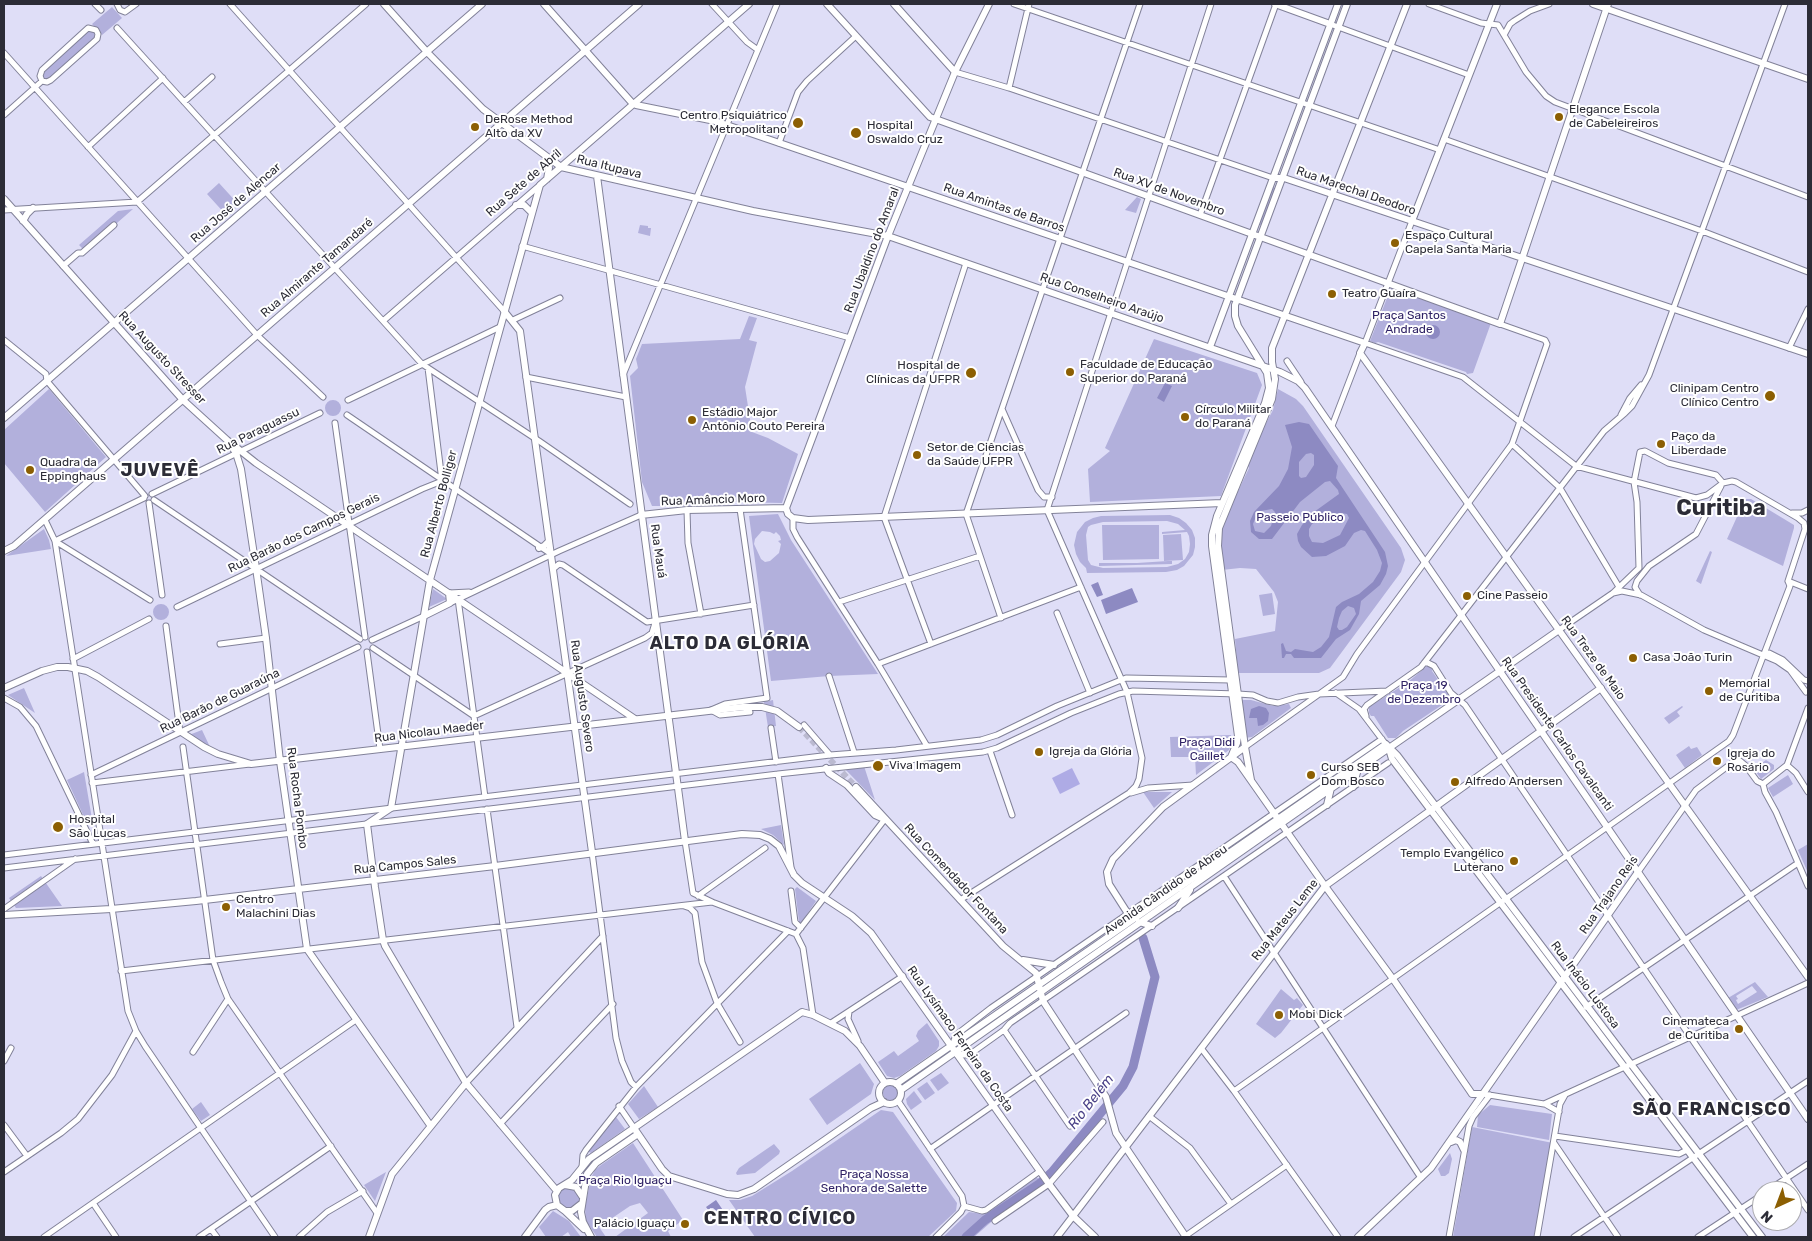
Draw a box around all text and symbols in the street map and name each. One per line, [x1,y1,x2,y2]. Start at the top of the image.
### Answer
place label: Elegance Escola de Cabeleireiros [1569,103,1660,131]
place label: Centro Psiquiátrico Metropolitano [680,109,787,137]
marker: Elegance Escola de Cabeleireiros [1553,111,1565,123]
place label: DeRose Method Alto da XV [485,113,573,141]
marker: Centro Psiquiátrico Metropolitano [791,116,805,130]
place label: Hospital Oswaldo Cruz [867,119,943,147]
marker: DeRose Method Alto da XV [469,121,481,133]
marker: Hospital Oswaldo Cruz [849,126,863,140]
street label: Rua Sete de Abril [483,146,565,220]
street label: Rua Itupava [575,152,643,182]
street label: Rua José de Alencar [188,160,284,246]
street label: Rua Marechal Deodoro [1294,164,1418,218]
street label: Rua XV de Novembro [1112,165,1226,219]
street label: Rua Amintas de Barros [941,180,1067,236]
street label: Rua Ubaldino do Amaral [841,185,903,315]
street label: Rua Almirante Tamandaré [258,215,376,321]
place label: Espaço Cultural Capela Santa Maria [1405,229,1512,257]
marker: Espaço Cultural Capela Santa Maria [1389,237,1401,249]
street label: Rua Conselheiro Araújo [1038,270,1166,326]
place label: Teatro Guaíra [1342,287,1416,301]
marker: Teatro Guaíra [1326,288,1338,300]
street label: Rua Augusto Stresser [115,309,209,407]
park label: Praça Santos Andrade [1372,309,1446,337]
place label: Faculdade de Educação Superior do Paraná [1080,358,1212,386]
place label: Hospital de Clínicas da UFPR [866,359,960,387]
marker: Hospital de Clínicas da UFPR [964,366,978,380]
marker: Faculdade de Educação Superior do Paraná [1064,366,1076,378]
place label: Clinipam Centro Clínico Centro [1670,382,1759,410]
marker: Clinipam Centro Clínico Centro [1763,389,1777,403]
place label: Círculo Militar do Paraná [1195,403,1271,431]
street label: Rua Paraguassu [214,405,302,457]
place label: Estádio Major Antônio Couto Pereira [702,406,825,434]
marker: Círculo Militar do Paraná [1179,411,1191,423]
marker: Estádio Major Antônio Couto Pereira [686,414,698,426]
place label: Paço da Liberdade [1671,430,1727,458]
marker: Paço da Liberdade [1655,438,1667,450]
place label: Setor de Ciências da Saúde UFPR [927,441,1024,469]
street label: Rua Alberto Bolliger [418,449,460,559]
marker: Setor de Ciências da Saúde UFPR [911,449,923,461]
place label: Quadra da Eppinghaus [40,456,106,484]
district label: JUVEVÊ [120,460,200,482]
marker: Quadra da Eppinghaus [24,464,36,476]
street label: Rua Barão dos Campos Gerais [226,490,382,576]
street label: Rua Amâncio Moro [661,491,765,509]
district label: Curitiba [1676,496,1766,522]
park label: Passeio Público [1256,511,1344,525]
street label: Rua Mauá [647,523,669,579]
place label: Cine Passeio [1477,589,1548,603]
marker: Cine Passeio [1461,590,1473,602]
street label: Rua Treze de Maio [1558,613,1628,703]
district label: ALTO DA GLÓRIA [648,633,812,655]
street label: Rua Augusto Severo [567,639,597,753]
place label: Casa João Turin [1643,651,1732,665]
marker: Casa João Turin [1627,652,1639,664]
street label: Rua Presidente Carlos Cavalcanti [1498,654,1616,814]
street label: Rua Barão de Guaraúna [158,666,282,736]
place label: Memorial de Curitiba [1719,677,1780,705]
park label: Praça 19 de Dezembro [1387,679,1461,707]
marker: Memorial de Curitiba [1703,685,1715,697]
street label: Rua Nicolau Maeder [373,718,485,746]
park label: Praça Didi Caillet [1179,736,1235,764]
place label: Igreja da Glória [1049,745,1132,759]
street label: Rua Rocha Pombo [284,746,310,850]
marker: Igreja da Glória [1033,746,1045,758]
place label: Igreja do Rosário [1727,747,1775,775]
marker: Igreja do Rosário [1711,755,1723,767]
marker: Viva Imagem [871,759,885,773]
place label: Viva Imagem [889,759,961,773]
place label: Curso SEB Dom Bosco [1321,761,1384,789]
marker: Curso SEB Dom Bosco [1305,769,1317,781]
place label: Alfredo Andersen [1465,775,1563,789]
marker: Alfredo Andersen [1449,776,1461,788]
place label: Hospital São Lucas [69,813,126,841]
marker: Hospital São Lucas [51,820,65,834]
street label: Rua Comendador Fontana [901,821,1011,937]
street label: Avenida Cândido de Abreu [1102,842,1230,938]
place label: Templo Evangélico Luterano [1400,847,1504,875]
street label: Rua Campos Sales [353,852,457,878]
street label: Rua Trajano Reis [1577,853,1641,937]
marker: Templo Evangélico Luterano [1508,855,1520,867]
street label: Rua Mateus Leme [1249,876,1321,964]
place label: Centro Malachini Dias [236,893,316,921]
marker: Centro Malachini Dias [220,901,232,913]
street label: Rua Inácio Lustosa [1548,939,1622,1031]
street label: Rua Lysímaco Ferreira da Costa [904,963,1016,1115]
place label: Mobi Dick [1289,1008,1342,1022]
marker: Mobi Dick [1273,1009,1285,1021]
place label: Cinemateca de Curitiba [1662,1015,1729,1043]
marker: Cinemateca de Curitiba [1733,1023,1745,1035]
water label: Rio Belém [1064,1071,1118,1133]
district label: SÃO FRANCISCO [1631,1099,1793,1121]
park label: Praça Nossa Senhora de Salette [821,1168,927,1196]
park label: Praça Rio Iguaçu [578,1174,672,1188]
north arrow [1752,1181,1802,1231]
text: N [1758,1207,1777,1226]
district label: CENTRO CÍVICO [702,1208,858,1230]
place label: Palácio Iguaçu [594,1217,675,1231]
marker: Palácio Iguaçu [679,1218,691,1230]

